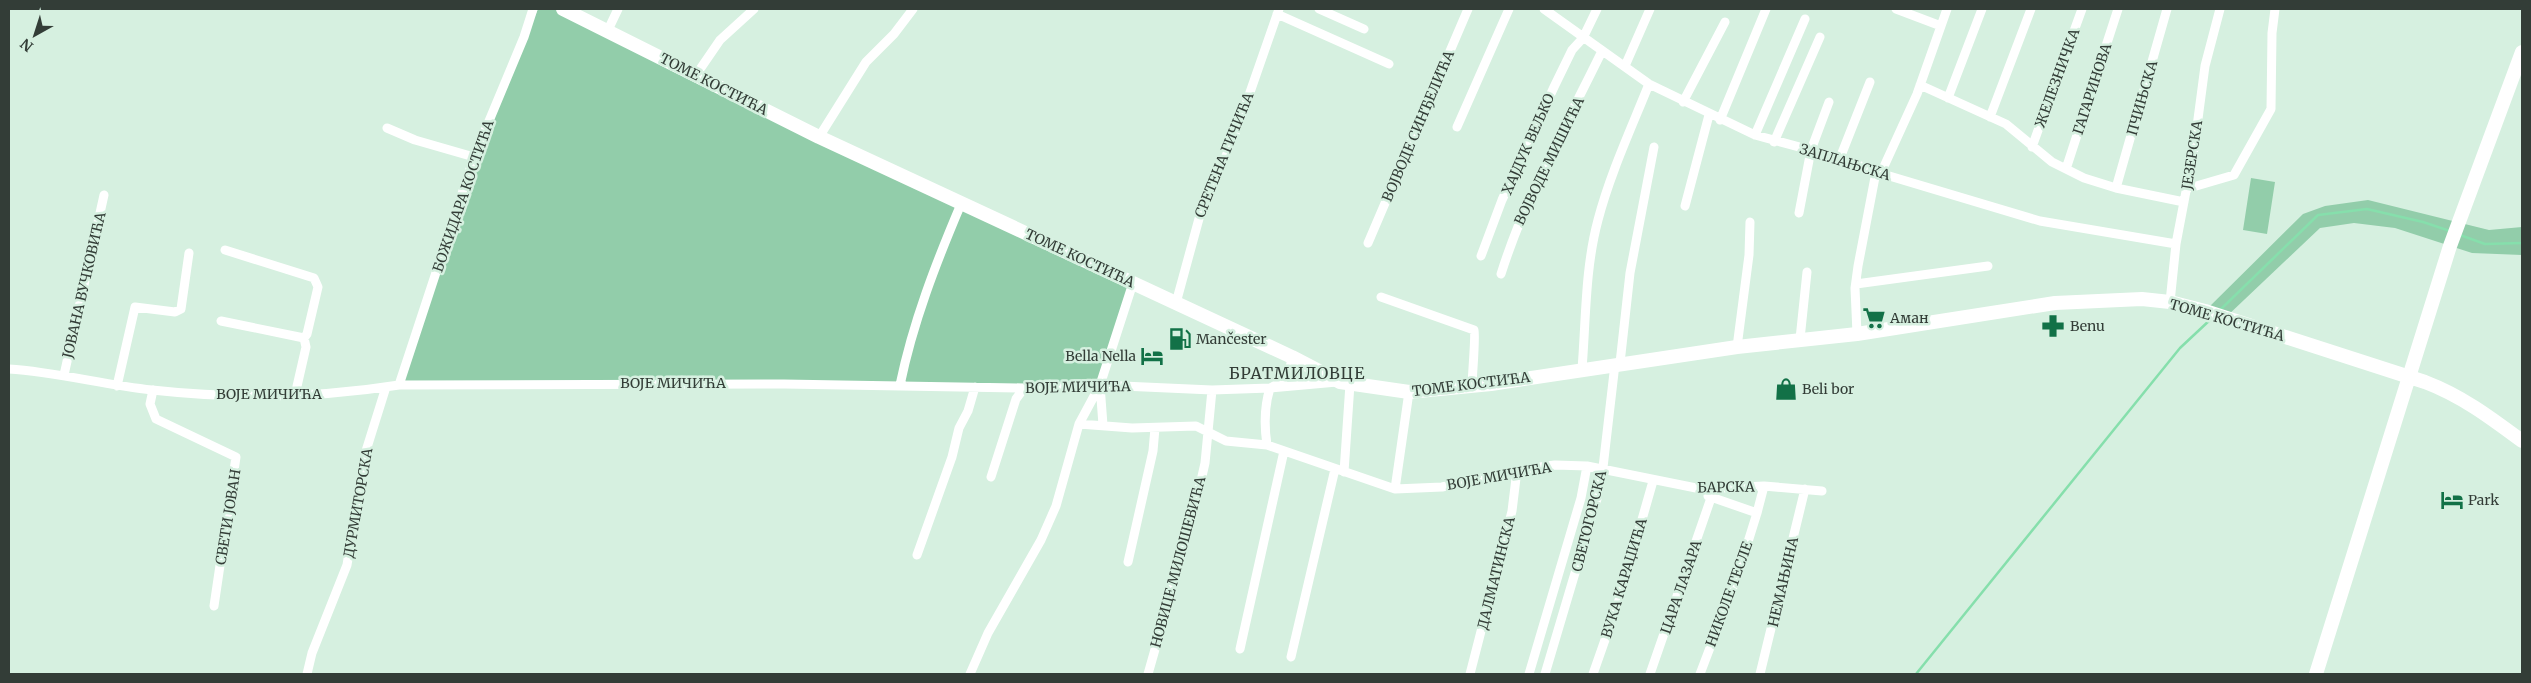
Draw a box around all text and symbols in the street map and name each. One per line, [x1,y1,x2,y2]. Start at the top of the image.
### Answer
north arrow [10,10,60,60]
street label: ЖЕЛЕЗНИЧКА [2031,26,2083,130]
text: N [17,35,37,56]
street label: ГАГАРИНОВА [2069,41,2115,137]
street label: ВОЈВОДЕ СИНЂЕЛИЋА [1378,48,1458,204]
street label: ТОМЕ КОСТИЋА [657,49,771,119]
street label: ПЧИЊСКА [2123,58,2161,138]
street label: СРЕТЕНА ГИЧИЋА [1191,90,1257,220]
street label: ХАЈДУК ВЕЉКО [1498,91,1558,197]
street label: ВОЈВОДЕ МИШИЋА [1510,94,1588,228]
street label: БОЖИДАРА КОСТИЋА [428,117,498,274]
street label: ЈЕЗЕРСКА [2178,119,2206,192]
street label: ЗАПЛАЊСКА [1798,140,1893,184]
street label: ЈОВАНА ВУЧКОВИЋА [58,210,110,361]
street label: ТОМЕ КОСТИЋА [1022,225,1138,291]
street label: ТОМЕ КОСТИЋА [2167,295,2287,345]
supermarket icon: Аман [1861,305,1887,331]
place label: Аман [1889,309,1929,327]
pharmacy icon: Benu [2040,313,2066,339]
place label: Benu [2070,317,2105,335]
fuel station icon: Mančester [1167,326,1193,352]
place label: Mančester [1196,330,1267,348]
hotel icon: Bella Nella [1139,343,1165,369]
place label: Bella Nella [1065,347,1136,365]
district label: БРАТМИЛОВЦЕ [1229,363,1365,383]
street label: ТОМЕ КОСТИЋА [1411,368,1531,400]
street label: ВОЈЕ МИЧИЋА [620,374,726,392]
shop icon: Beli bor [1773,376,1799,402]
street label: ВОЈЕ МИЧИЋА [1025,377,1131,397]
place label: Beli bor [1802,380,1854,398]
street label: ВОЈЕ МИЧИЋА [216,385,322,403]
street label: ДУРМИТОРСКА [339,447,377,559]
street label: ВОЈЕ МИЧИЋА [1445,458,1553,494]
street label: СВЕТИ ЈОВАН [212,468,244,566]
street label: СВЕТОГОРСКА [1568,469,1610,573]
street label: НОВИЦЕ МИЛОШЕВИЋА [1146,474,1210,650]
street label: БАРСКА [1697,477,1755,497]
hotel icon: Park [2439,487,2465,513]
place label: Park [2468,491,2499,509]
street label: ДАЛМАТИНСКА [1473,515,1519,631]
street label: ВУКА КАРАЏИЋА [1597,516,1651,640]
street label: НЕМАЊИНА [1764,535,1802,629]
street label: ЦАРА ЛАЗАРА [1657,538,1706,636]
street label: НИКОЛЕ ТЕСЛЕ [1702,539,1756,649]

